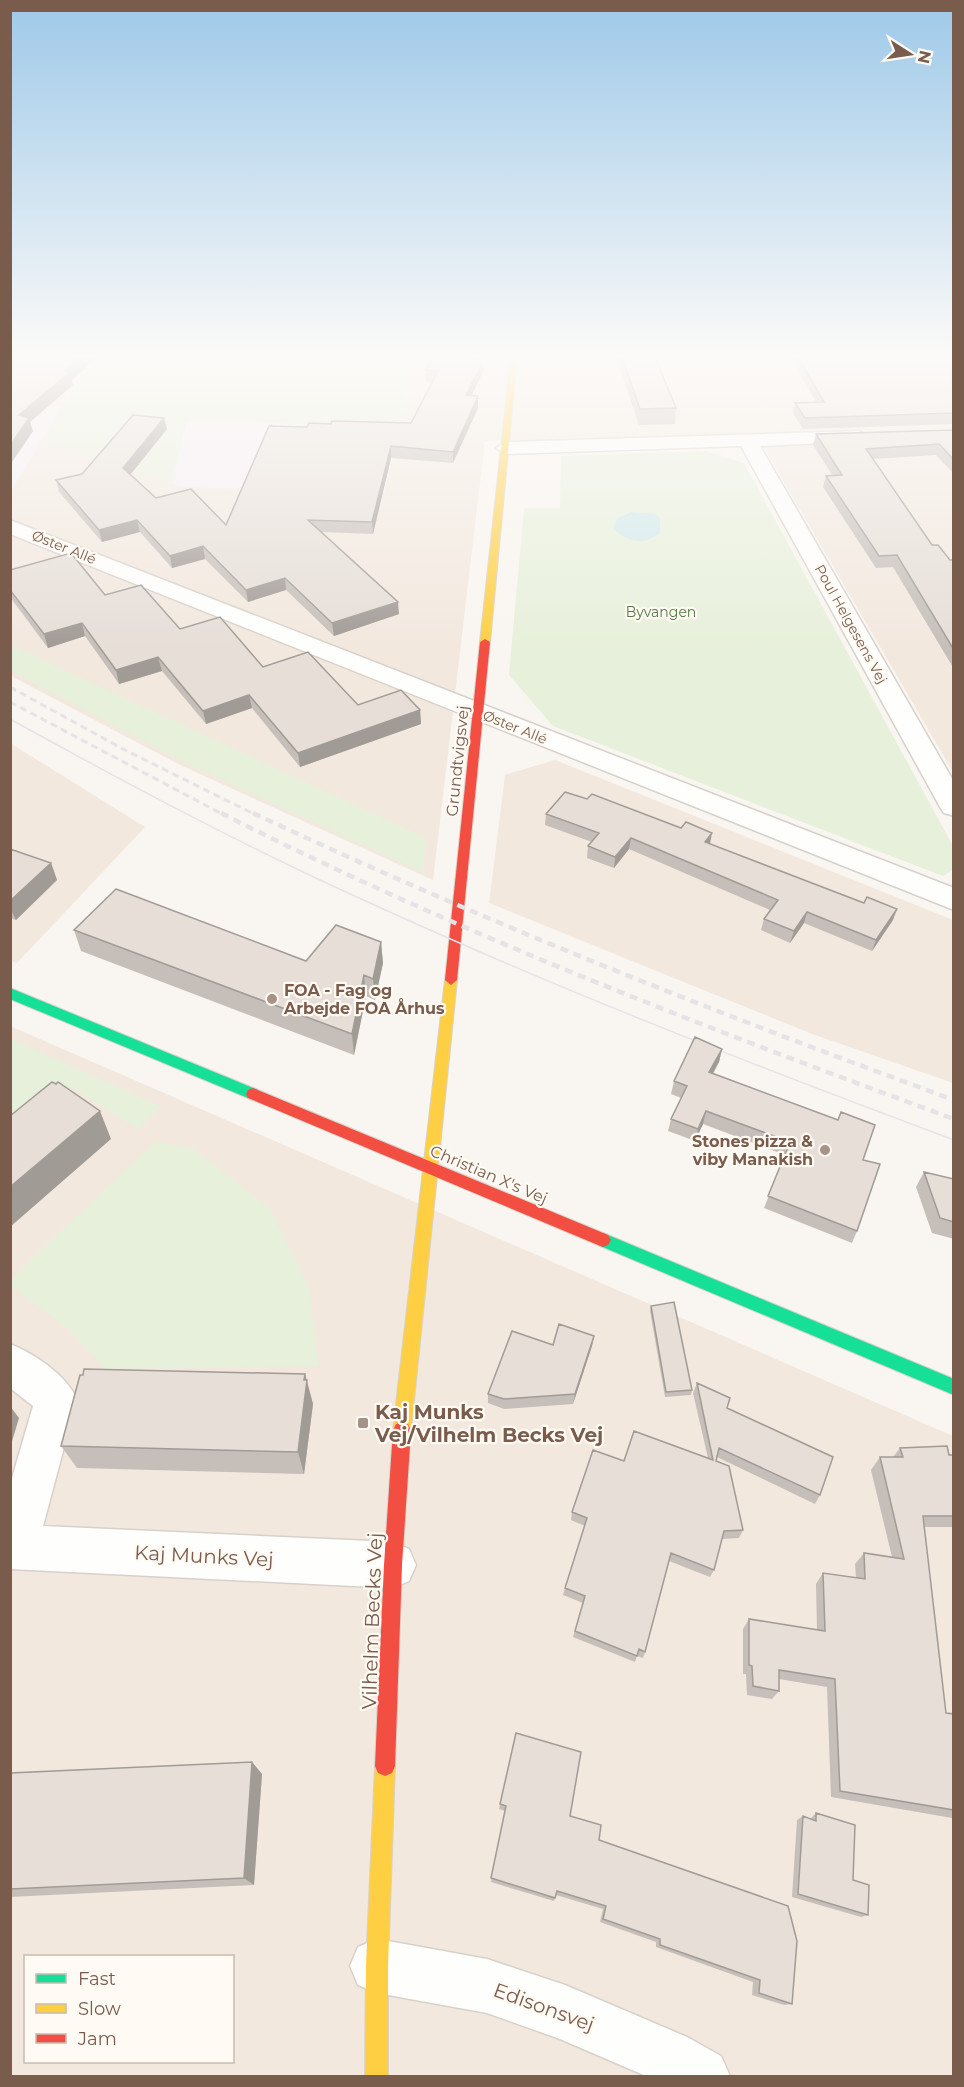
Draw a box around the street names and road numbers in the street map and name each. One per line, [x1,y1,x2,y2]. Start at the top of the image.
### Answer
street label: Øster Allé [29,526,99,568]
street label: Poul Helgesens Vej [811,561,891,687]
street label: Grundtvigsvej [442,705,473,817]
street label: Øster Allé [480,706,550,748]
street label: Christian X's Vej [427,1141,550,1208]
street label: Vilhelm Becks Vej [357,1532,387,1710]
street label: Kaj Munks Vej [134,1540,274,1572]
street label: Edisonsvej [490,1978,598,2036]

